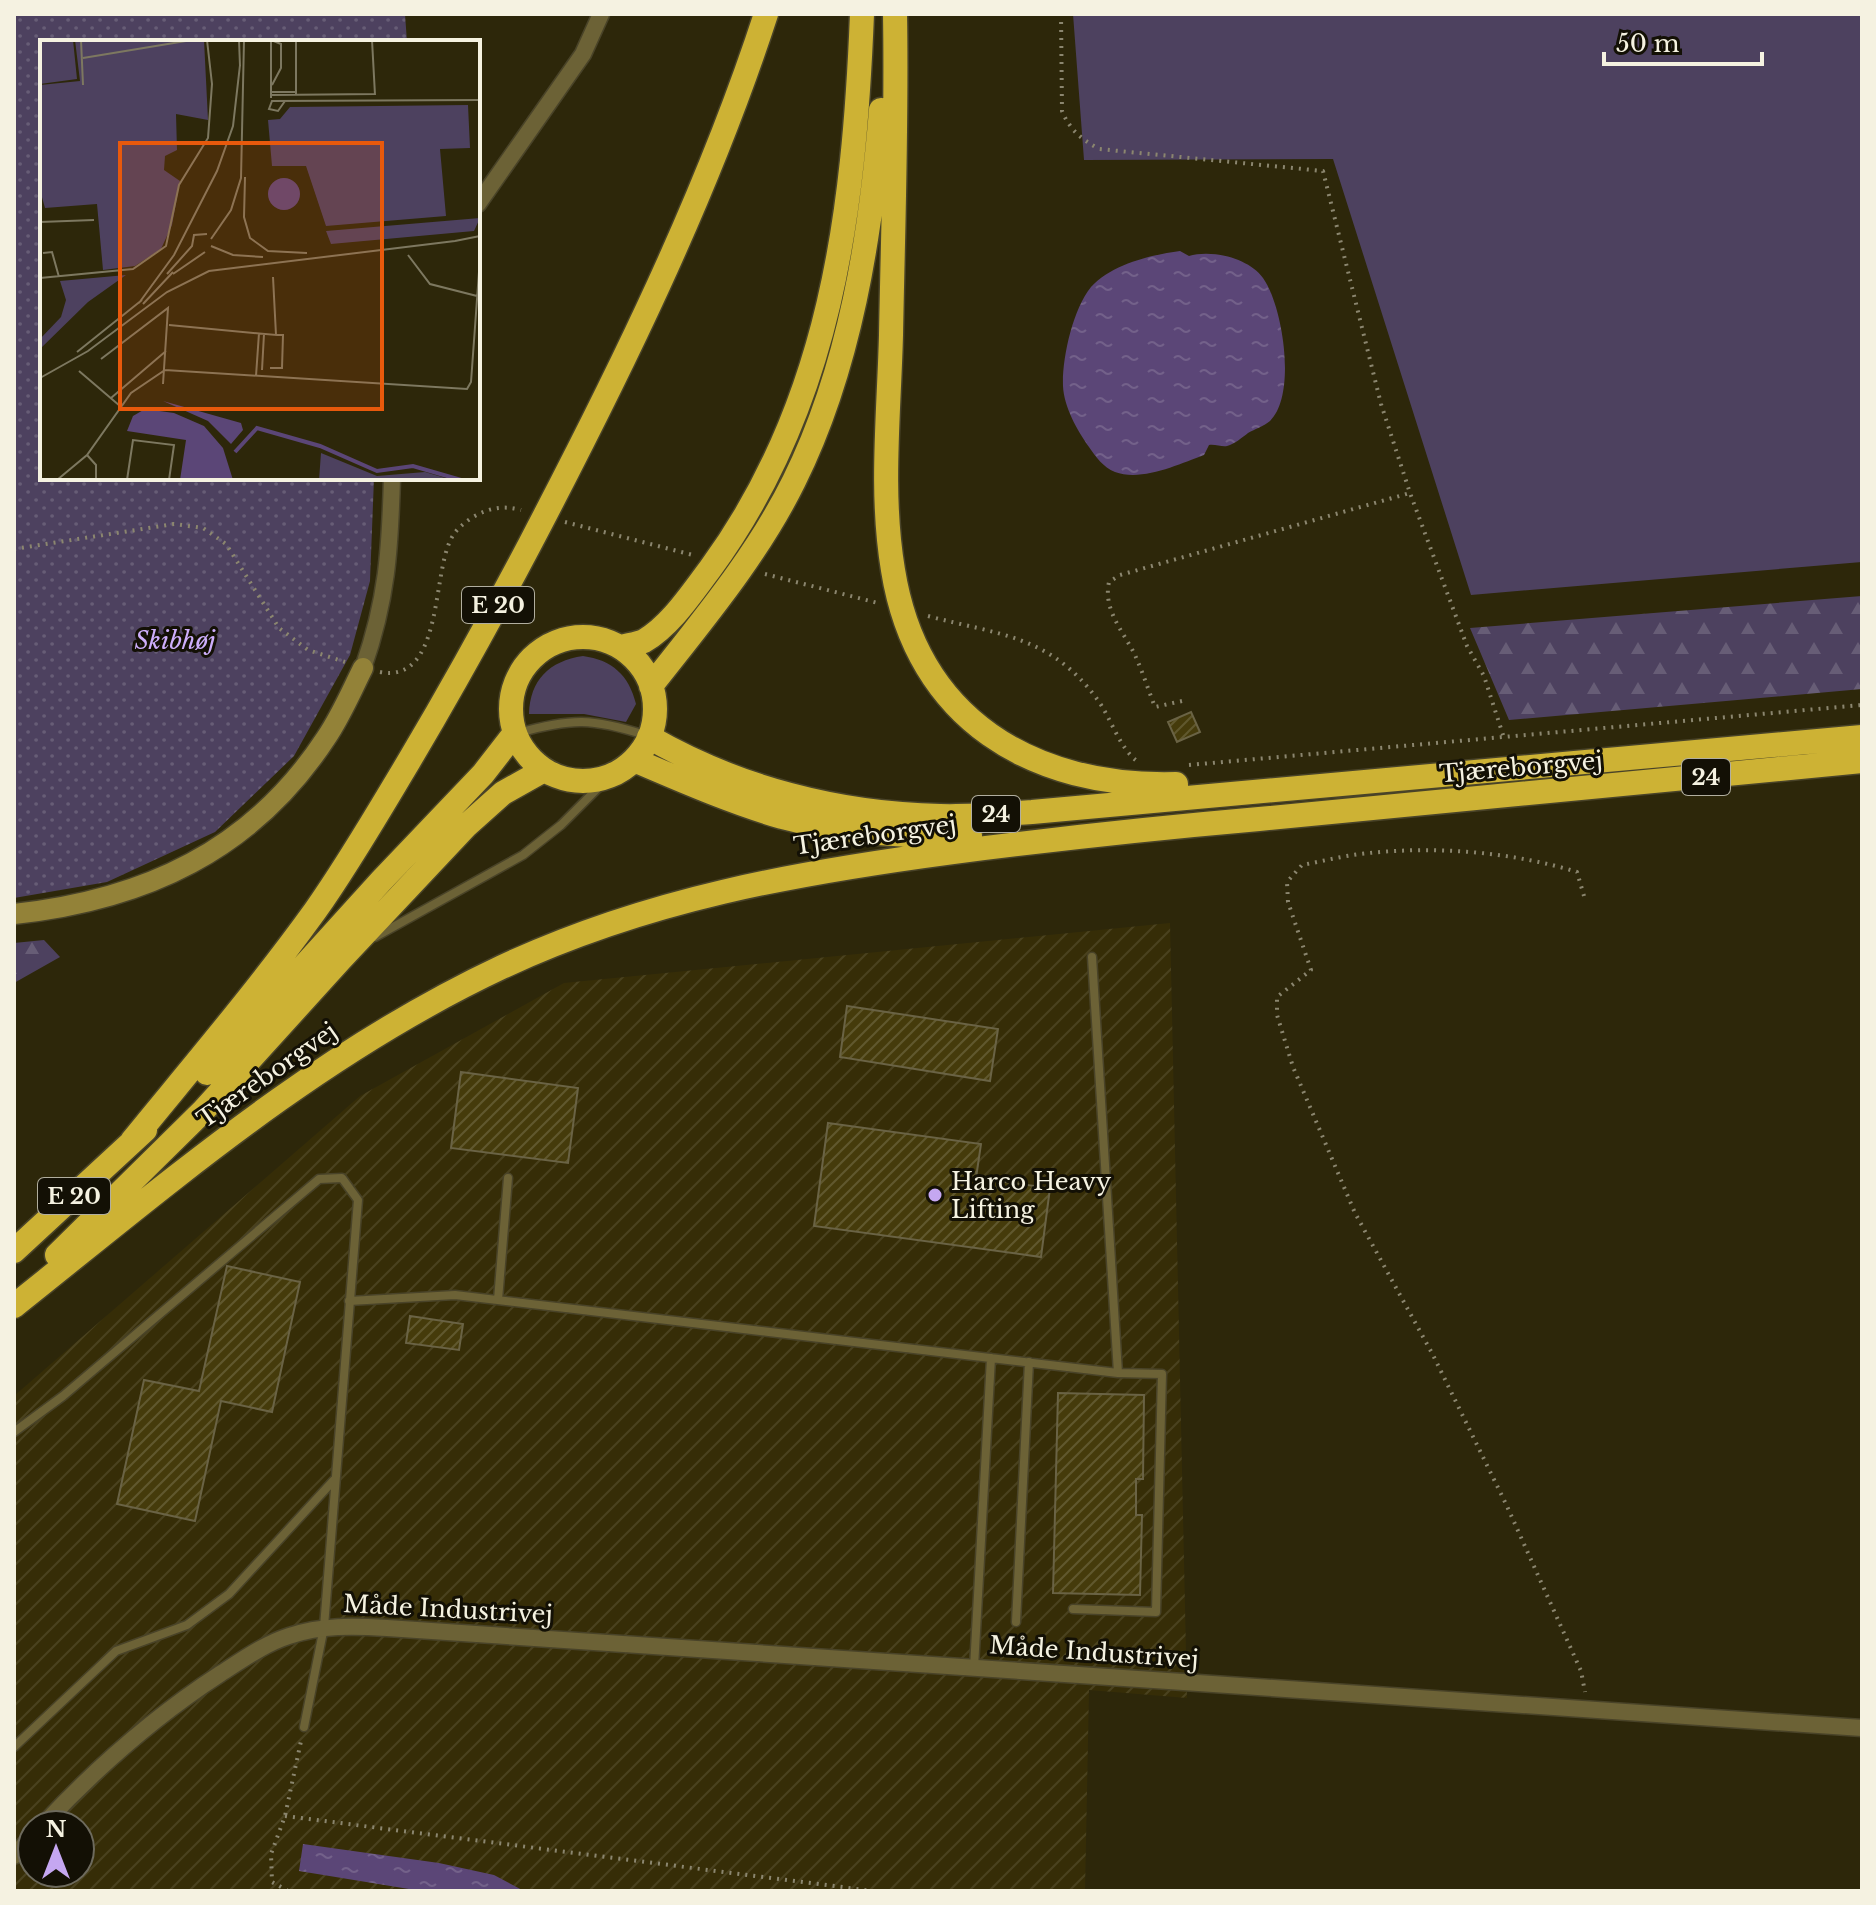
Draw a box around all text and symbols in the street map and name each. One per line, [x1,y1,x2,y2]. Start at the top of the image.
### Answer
scale bar [1604,16,1762,66]
text: 50 m [1616,29,1680,58]
inset map [40,40,480,480]
road number: E 20 [462,587,534,623]
park label: Skibhøj [135,626,216,655]
street label: Tjæreborgvej [1438,745,1604,789]
road number: 24 [1682,759,1730,795]
road number: 24 [972,796,1020,832]
street label: Tjæreborgvej [792,809,958,861]
street label: Tjæreborgvej [192,1016,342,1134]
place label: Harco Heavy Lifting [951,1167,1112,1224]
road number: E 20 [38,1178,110,1214]
marker: Harco Heavy Lifting [926,1186,944,1204]
street label: Måde Industrivej [343,1589,553,1629]
street label: Måde Industrivej [988,1630,1200,1674]
north arrow [16,1809,96,1889]
text: N [46,1816,67,1843]

